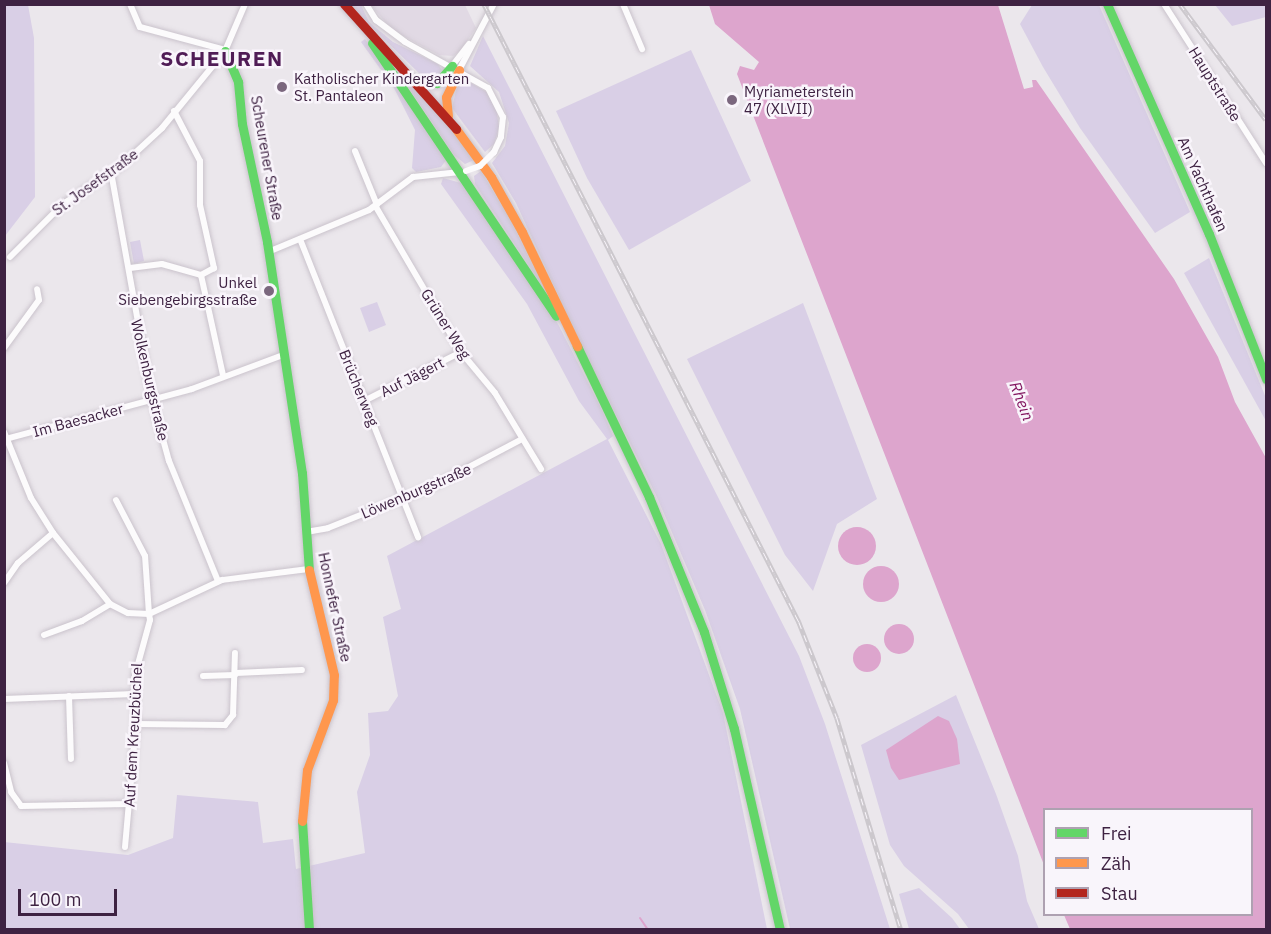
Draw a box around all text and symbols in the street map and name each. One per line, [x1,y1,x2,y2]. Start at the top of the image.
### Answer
street label: Hauptstraße [1185,43,1245,125]
district label: SCHEUREN [160,45,284,71]
place label: Katholischer Kindergarten St. Pantaleon [294,69,469,104]
marker: Katholischer Kindergarten St. Pantaleon [275,80,289,94]
place label: Myriameterstein 47 (XLVII) [744,82,854,117]
marker: Myriameterstein 47 (XLVII) [725,93,739,107]
street label: Scheurener Straße [247,94,287,222]
street label: Am Yachthafen [1174,134,1232,234]
street label: St. Josefstraße [49,145,141,219]
place label: Unkel Siebengebirgsstraße [118,273,257,308]
marker: Unkel Siebengebirgsstraße [262,284,276,298]
street label: Grüner Weg [417,286,475,362]
street label: Wolkenburgstraße [127,318,173,442]
street label: Brücherweg [335,347,383,429]
street label: Auf Jägert [377,353,447,401]
water label: Rhein [1006,379,1038,423]
street label: Im Baesacker [31,399,125,441]
street label: Löwenburgstraße [358,460,474,522]
street label: Honnefer Straße [315,551,355,663]
street label: Auf dem Kreuzbüchel [120,663,146,807]
legend [1043,808,1253,916]
text: Frei [1101,822,1132,845]
text: Zäh [1101,852,1131,875]
scale bar [21,877,120,915]
text: Stau [1101,882,1138,905]
text: 100 m [29,888,81,911]

